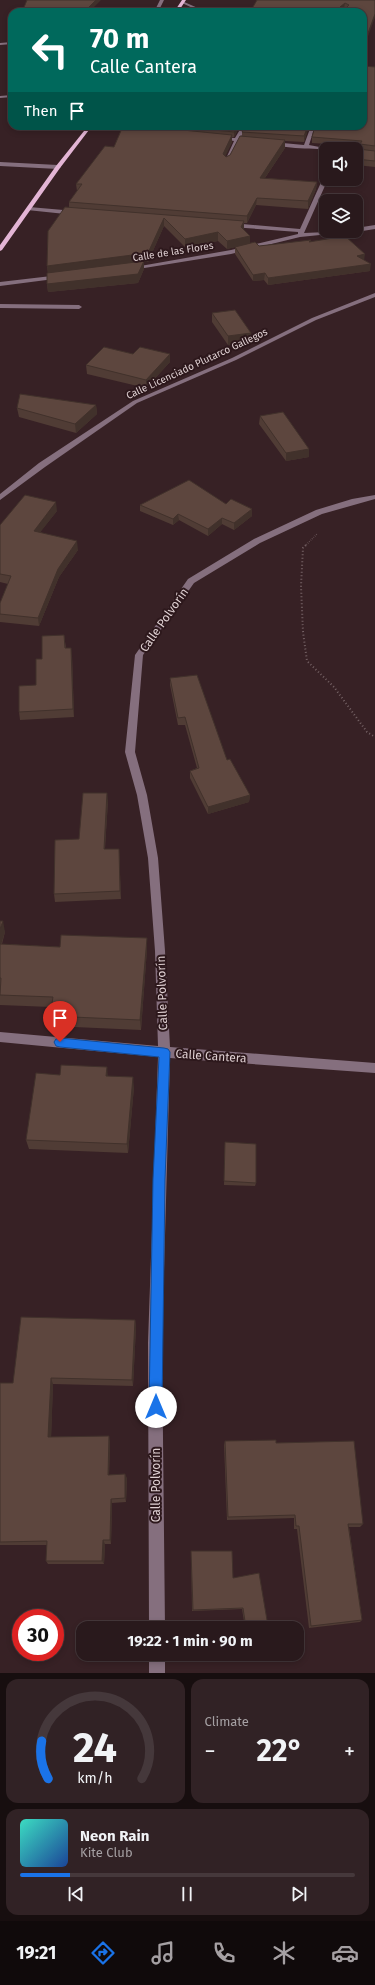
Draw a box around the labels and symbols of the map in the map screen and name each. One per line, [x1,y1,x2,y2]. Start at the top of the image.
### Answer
street label: Calle de las Flores [132,240,215,264]
street label: Calle Licenciado Plutarco Gallegos [124,326,270,402]
street label: Calle Polvorín [137,585,191,655]
street label: Calle Polvorín [154,955,170,1031]
pin [43,1001,77,1042]
street label: Calle Cantera [175,1047,247,1065]
position arrow [135,1386,177,1428]
street label: Calle Polvorín [149,1448,163,1522]
speed limit sign: 30 [12,1609,64,1661]

